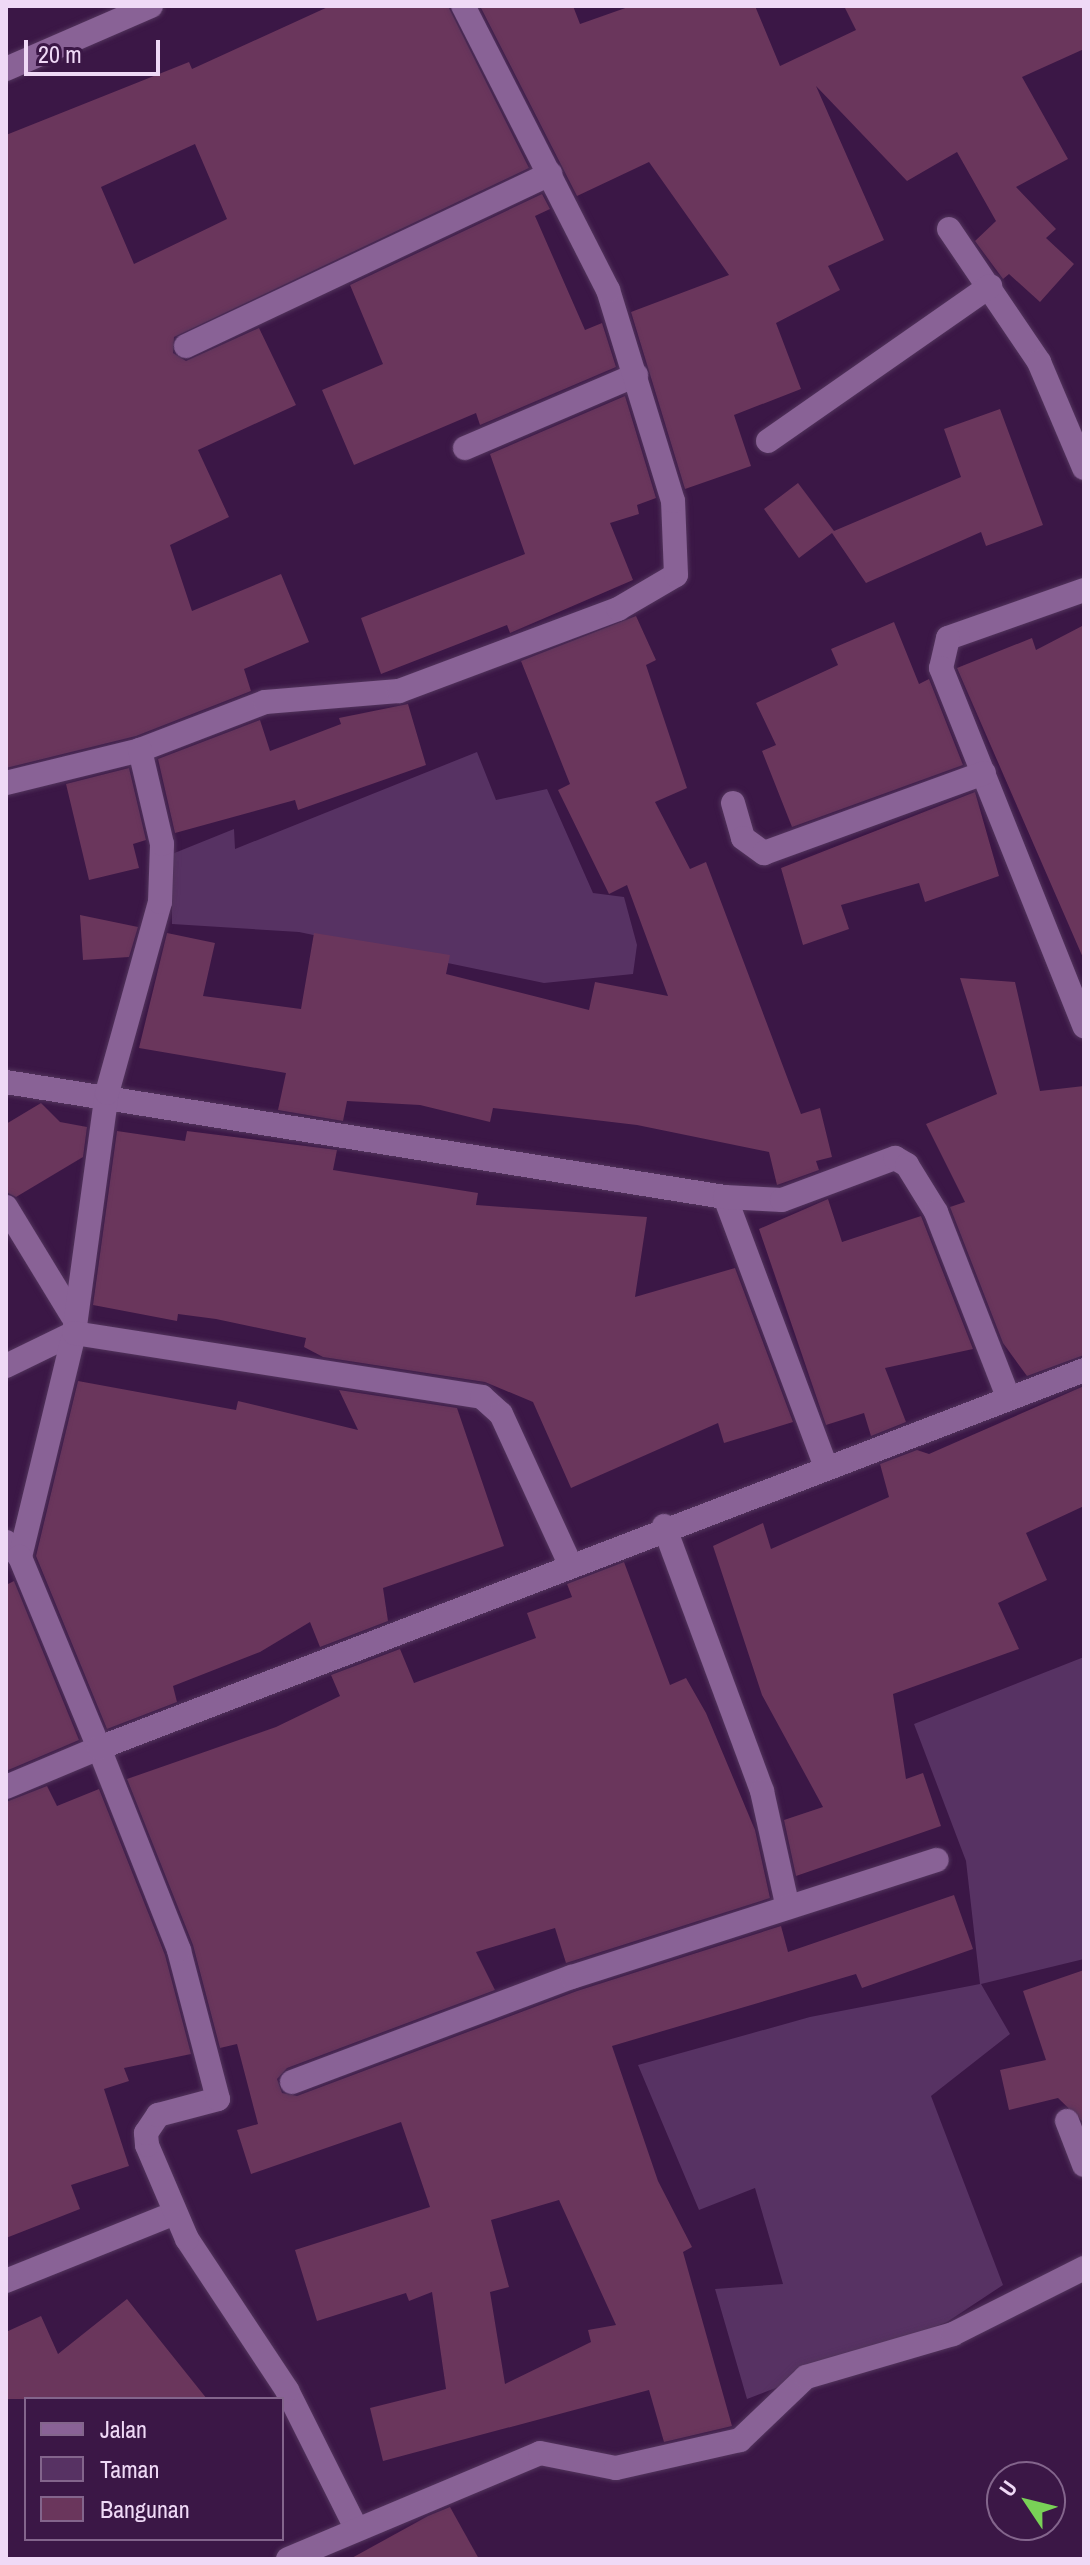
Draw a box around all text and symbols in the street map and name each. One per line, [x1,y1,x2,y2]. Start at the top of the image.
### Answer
scale bar [28,24,164,74]
text: 20 m [38,38,82,70]
legend [24,2397,284,2541]
text: Jalan [100,2413,147,2445]
text: Taman [100,2453,159,2485]
north arrow [986,2461,1066,2541]
text: U [992,2474,1024,2502]
text: Bangunan [100,2493,190,2525]

